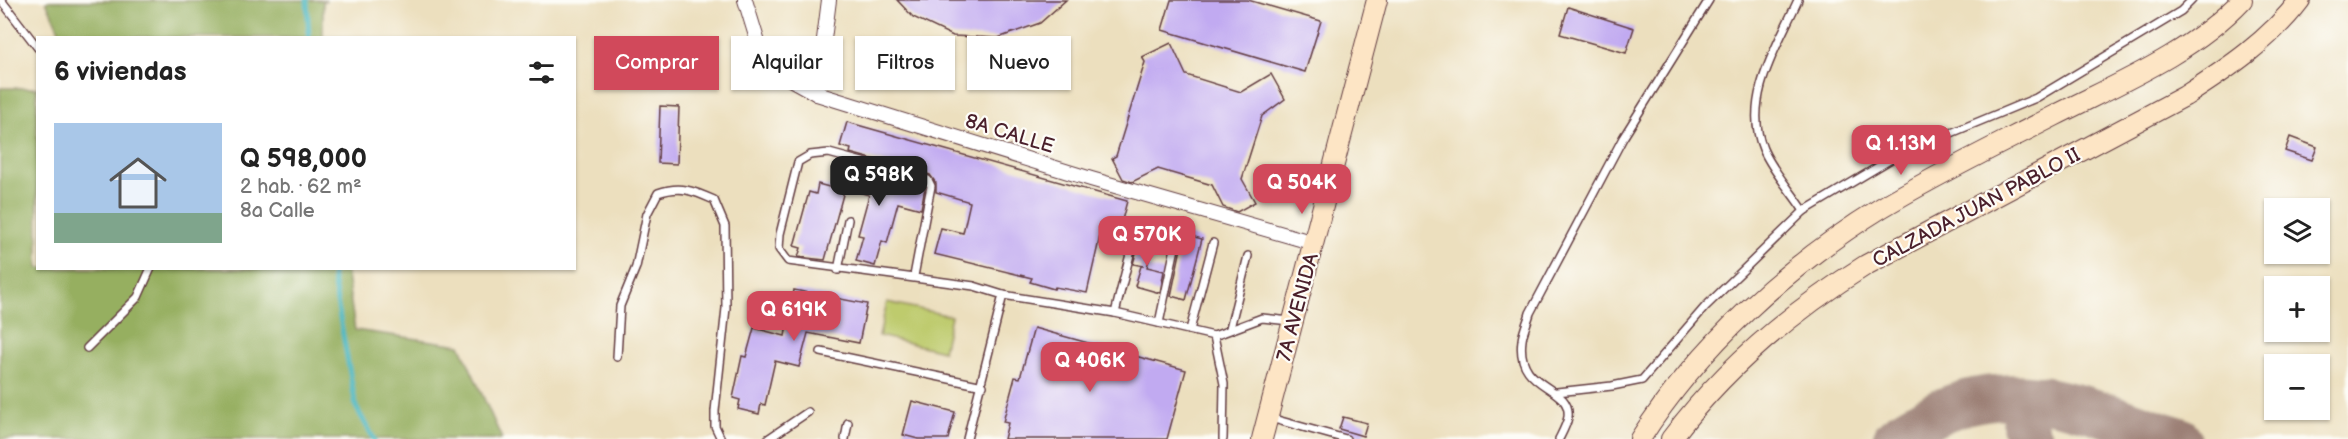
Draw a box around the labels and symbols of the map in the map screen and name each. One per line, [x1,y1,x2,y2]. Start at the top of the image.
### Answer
street label: 8A CALLE [962,109,1057,159]
pin: Q 1.13M [1846,125,1956,176]
street label: CALZADA JUAN PABLO II [1869,143,2084,273]
pin: Q 598K [830,156,928,207]
pin: Q 504K [1253,164,1351,215]
pin: Q 570K [1098,216,1196,267]
street label: 7A AVENIDA [1272,250,1324,364]
pin: Q 619K [745,291,843,342]
pin: Q 406K [1041,342,1139,393]

